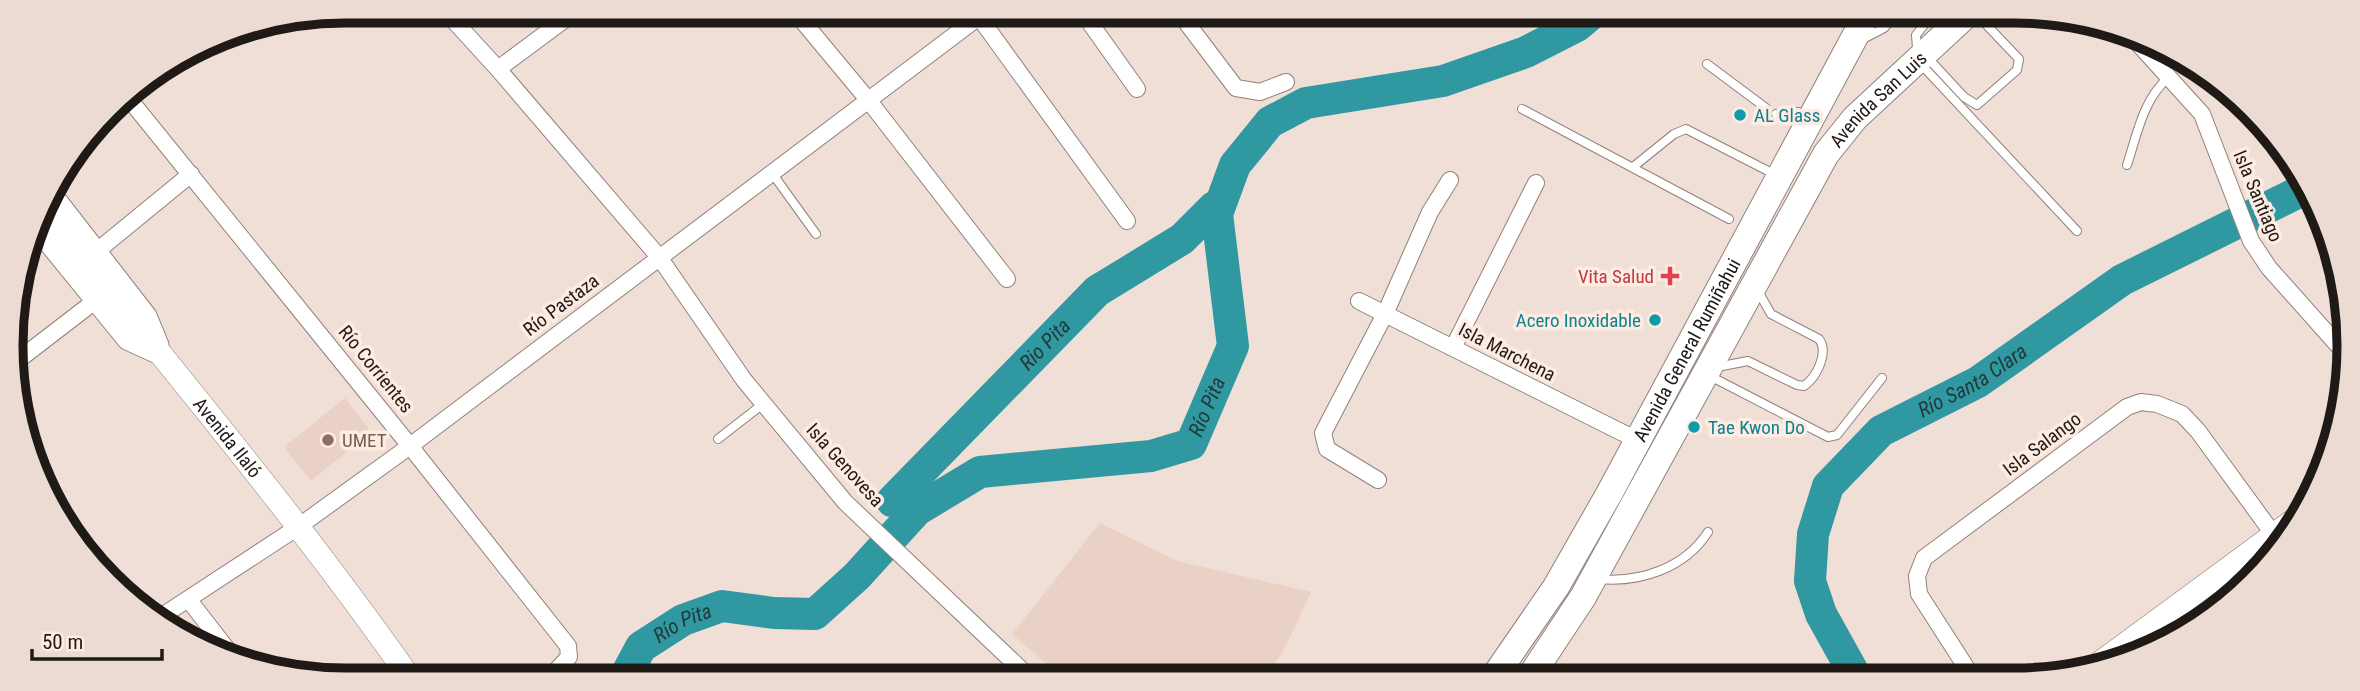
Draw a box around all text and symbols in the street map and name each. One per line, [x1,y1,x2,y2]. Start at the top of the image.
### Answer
street label: Avenida San Luis [1825,46,1931,152]
place label: AL Glass [1754,104,1820,127]
marker: AL Glass [1732,107,1748,123]
street label: Isla Santiago [2228,147,2288,245]
street label: Avenida General Rumiñahui [1628,254,1745,445]
place label: Vita Salud [1578,265,1654,288]
marker: Vita Salud [1660,266,1680,286]
street label: Río Pastaza [519,269,603,341]
place label: Acero Inoxidable [1516,309,1641,332]
marker: Acero Inoxidable [1647,312,1663,328]
water label: Rio Pita [1015,314,1075,375]
street label: Isla Marchena [1455,318,1559,386]
street label: Río Corrientes [334,321,418,417]
water label: Río Santa Clara [1914,339,2032,422]
water label: Río Pita [1184,373,1230,440]
street label: Avenida Ilaló [189,393,267,482]
street label: Isla Salango [1998,407,2086,481]
place label: Tae Kwon Do [1708,416,1805,439]
street label: Isla Genovesa [801,418,889,512]
marker: Tae Kwon Do [1686,419,1702,435]
place label: UMET [342,429,387,452]
marker: UMET [320,432,336,448]
water label: Río Pita [649,599,715,648]
scale bar [32,618,161,662]
text: 50 m [42,630,83,654]

